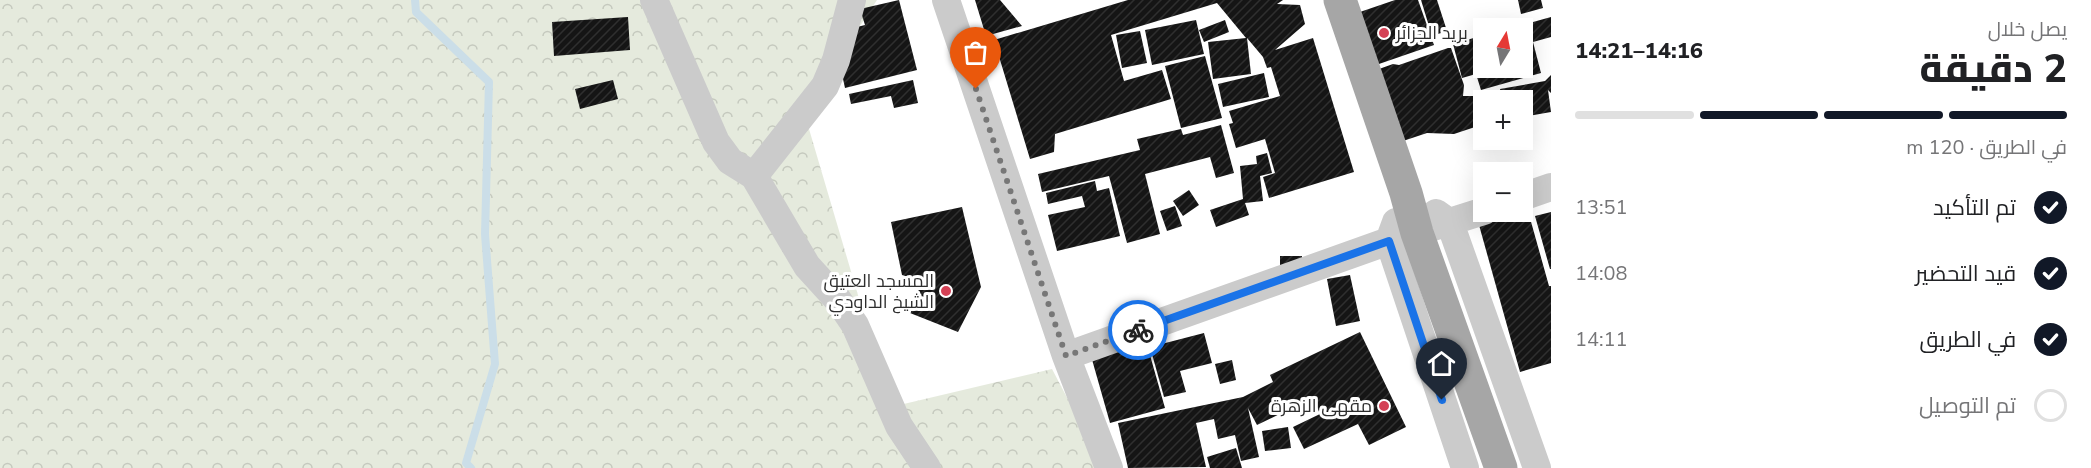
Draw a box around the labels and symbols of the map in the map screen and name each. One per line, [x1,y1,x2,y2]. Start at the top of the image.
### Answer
north arrow [1473,18,1533,78]
place label: بريد الجزائر [1395,21,1468,45]
marker: بريد الجزائر [1377,26,1391,40]
pin [950,27,1001,89]
place label: المسجد العتيق الشيخ الداودي [824,269,934,316]
marker: المسجد العتيق الشيخ الداودي [939,284,953,298]
courier [1108,300,1168,360]
pin [1416,338,1467,400]
place label: مقهى الزهرة [1271,394,1372,418]
marker: مقهى الزهرة [1377,399,1391,413]

